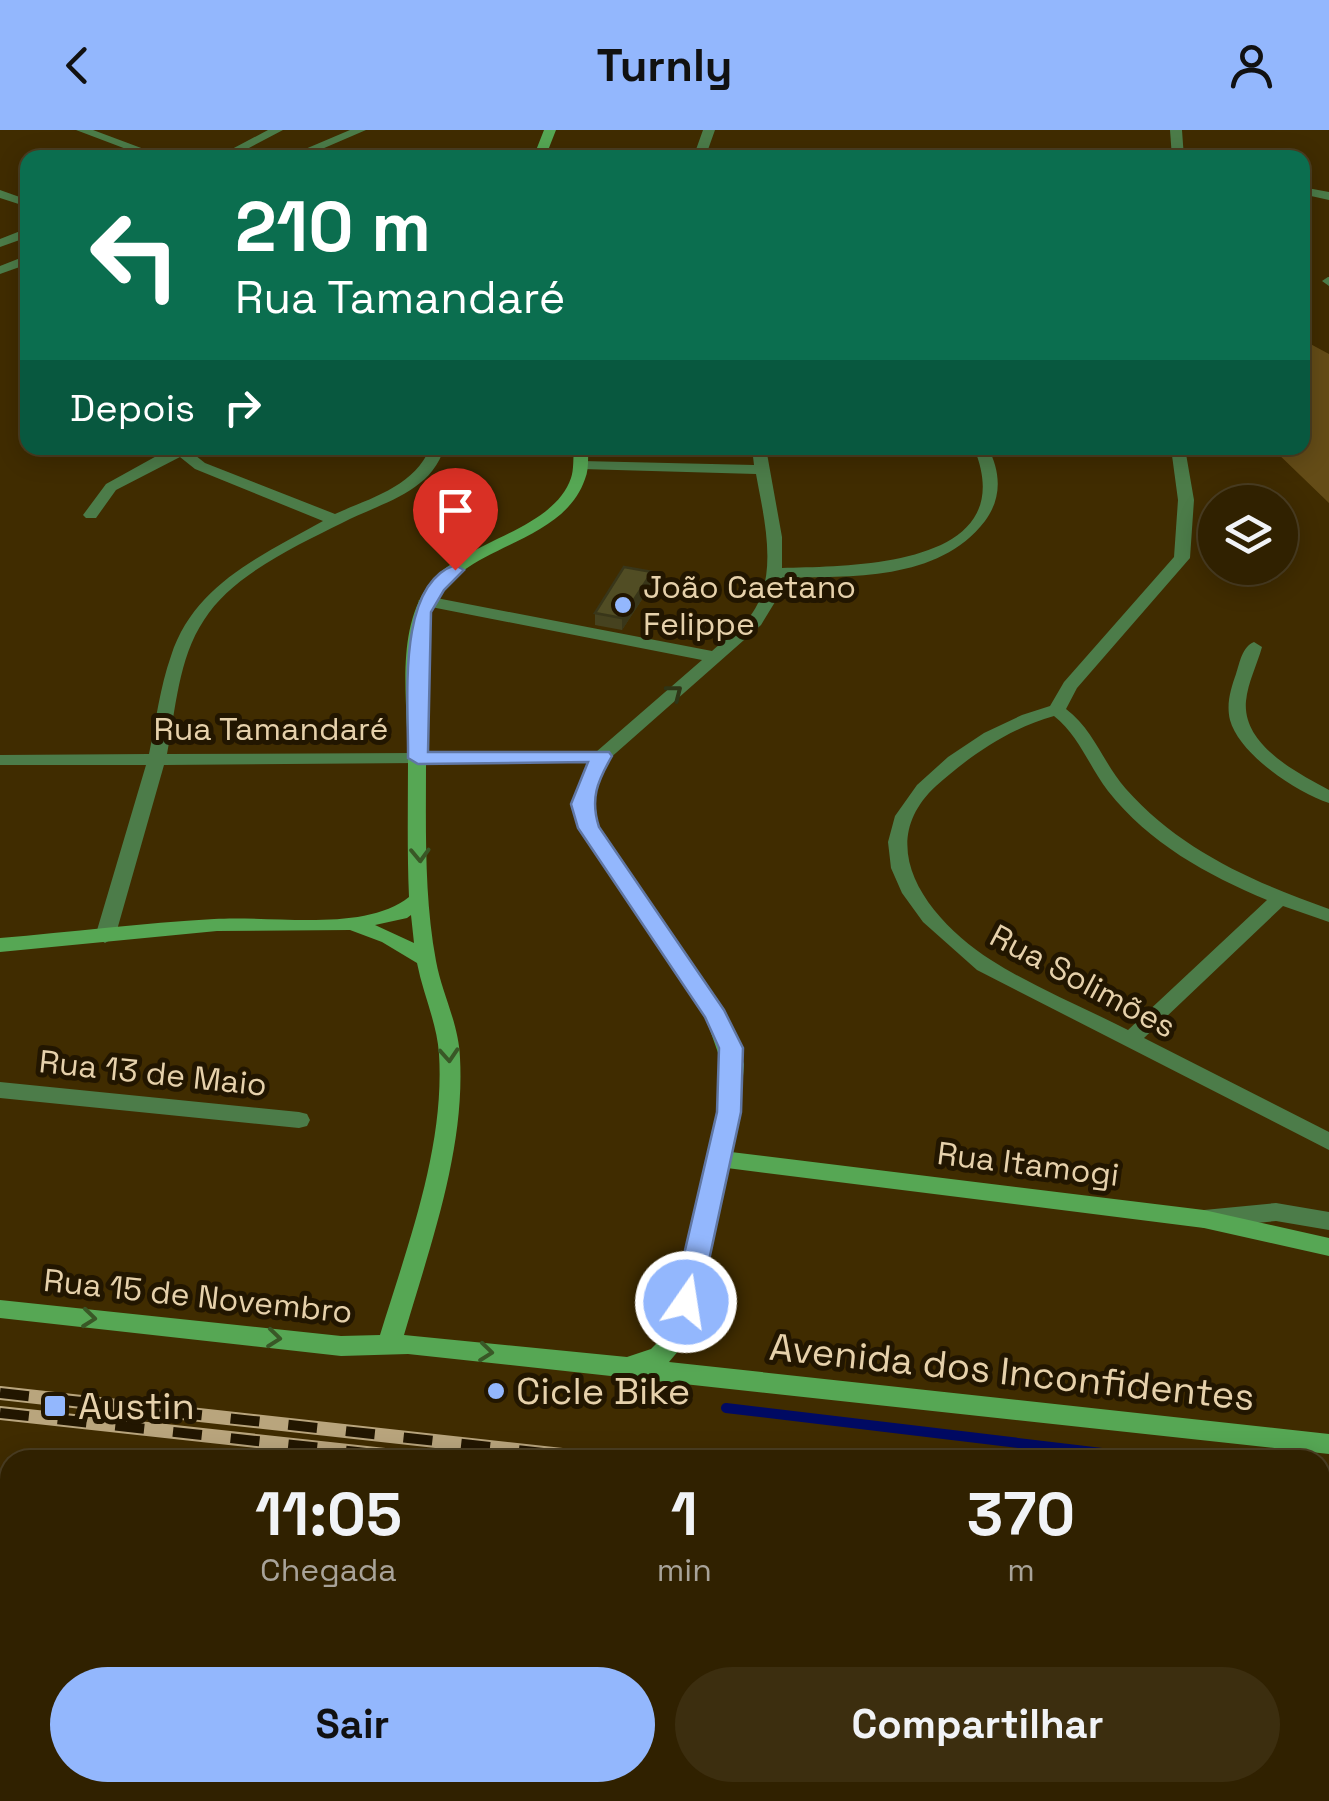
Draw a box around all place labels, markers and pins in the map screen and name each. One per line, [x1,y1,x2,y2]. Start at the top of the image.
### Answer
pin [413,468,498,571]
place label: João Caetano Felippe [643,567,856,644]
marker: João Caetano Felippe [612,594,634,616]
place label: Cicle Bike [516,1367,690,1415]
marker: Cicle Bike [485,1380,507,1402]
place label: Austin [78,1382,195,1430]
marker: Austin [42,1393,68,1419]

